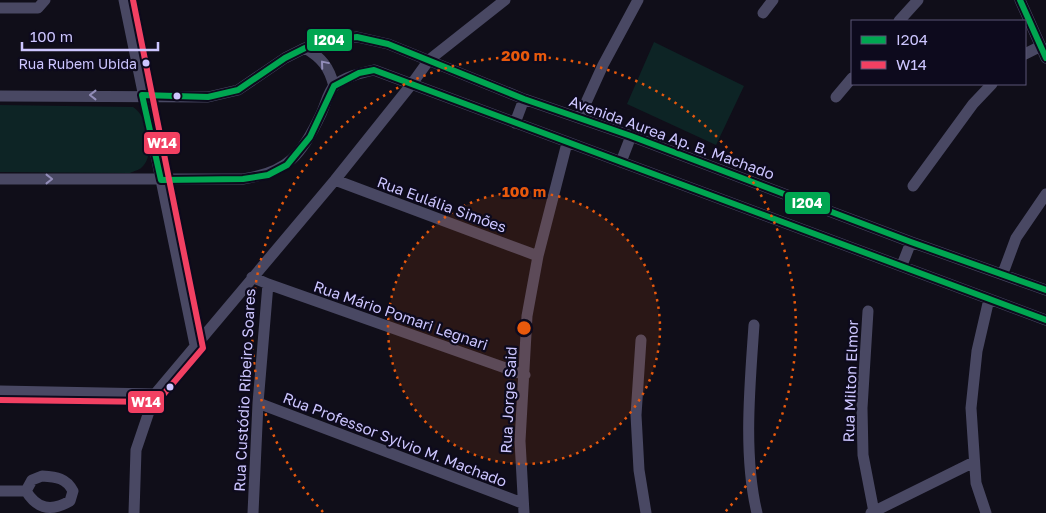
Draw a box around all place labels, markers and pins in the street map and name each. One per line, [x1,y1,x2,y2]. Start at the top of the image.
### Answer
place label: Rua Rubem Ubida [18,55,137,72]
marker: Rua Rubem Ubida [141,58,151,68]
unlabelled marker [172,91,182,101]
centre of rings [515,319,533,337]
unlabelled marker [165,382,175,392]

